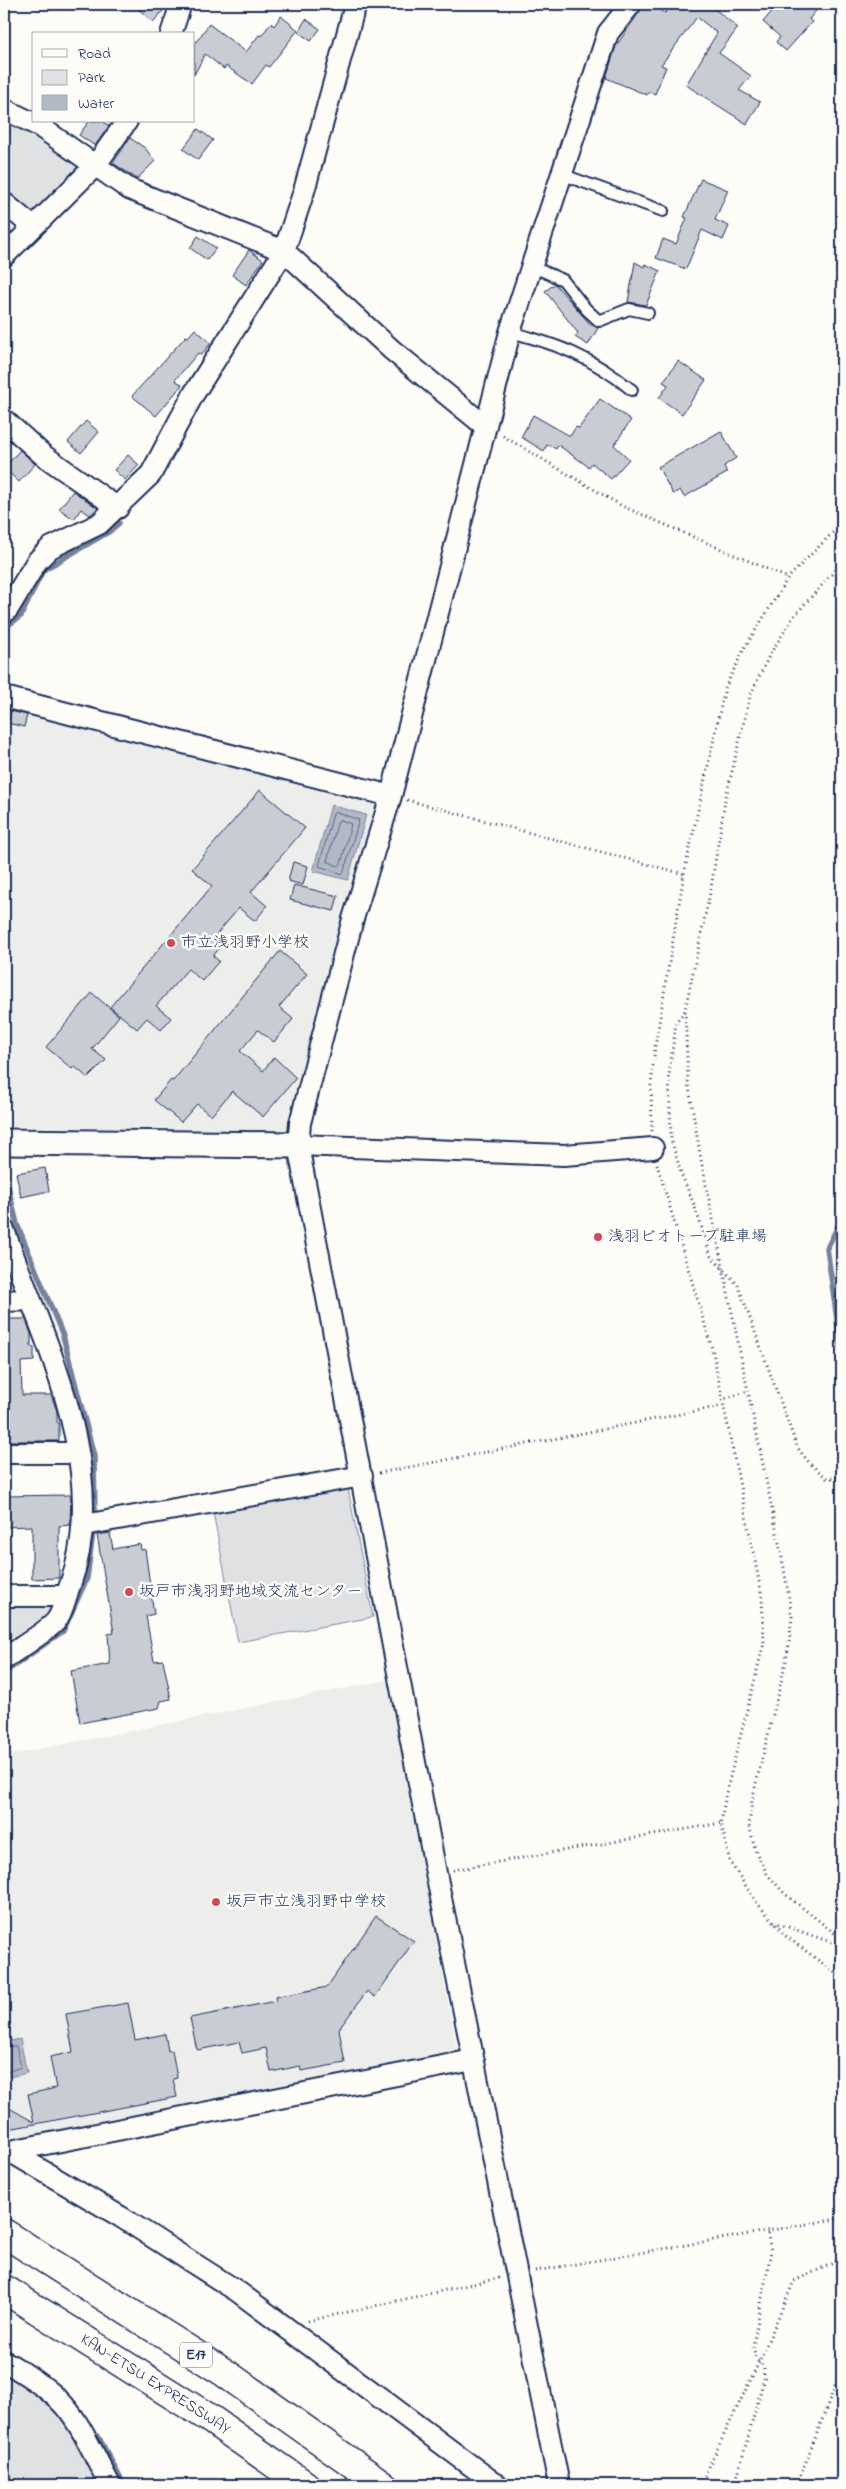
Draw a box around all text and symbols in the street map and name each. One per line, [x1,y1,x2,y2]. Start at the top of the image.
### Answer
legend [32,32,195,122]
text: Road [78,43,111,65]
text: Park [78,67,106,89]
text: Water [78,93,114,115]
place label: 市立浅羽野小学校 [181,931,309,955]
marker: 市立浅羽野小学校 [165,937,177,949]
place label: 浅羽ビオトープ駐車場 [608,1225,767,1249]
marker: 浅羽ビオトープ駐車場 [592,1231,604,1243]
place label: 坂戸市浅羽野地域交流センター [139,1580,362,1604]
marker: 坂戸市浅羽野地域交流センター [123,1586,135,1598]
place label: 坂戸市立浅羽野中学校 [226,1890,386,1914]
marker: 坂戸市立浅羽野中学校 [210,1896,222,1908]
street label: KAN-ETSU EXPRESSWAY [76,2328,236,2442]
road number: E17 [180,2342,212,2368]

